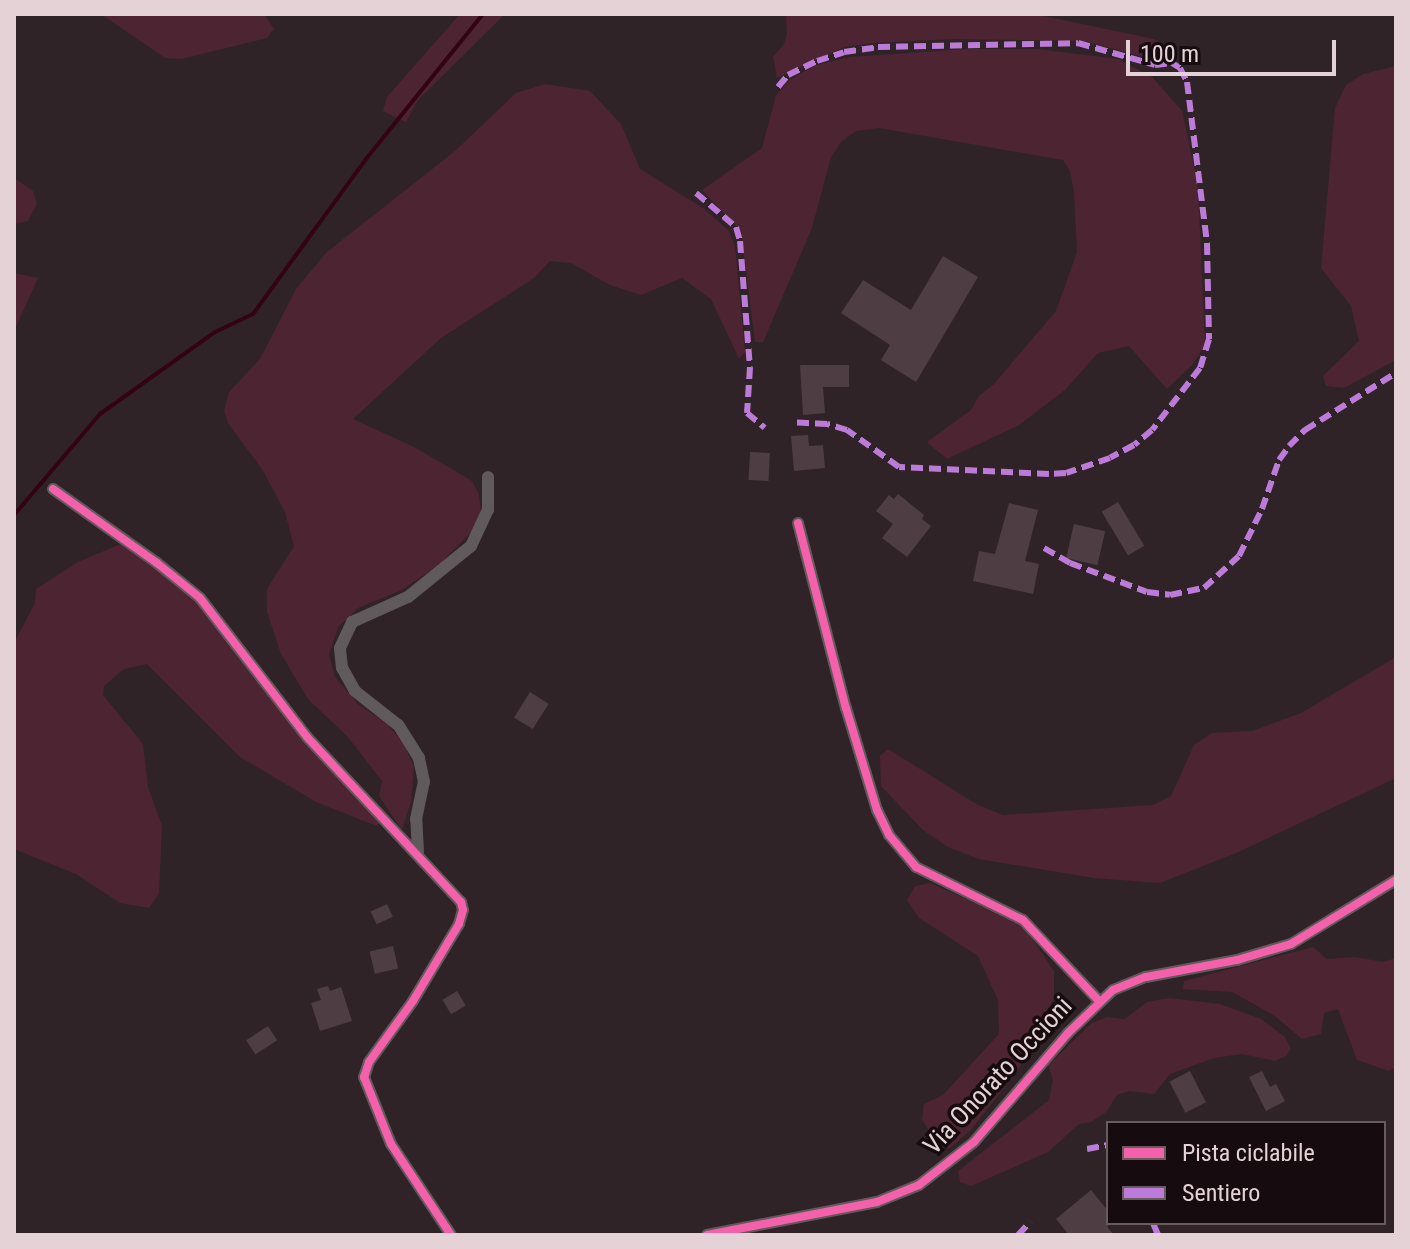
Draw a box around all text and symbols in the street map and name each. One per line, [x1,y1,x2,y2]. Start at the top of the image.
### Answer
scale bar [1130,24,1340,74]
text: 100 m [1140,40,1199,68]
street label: Via Onorato Occioni [917,991,1079,1161]
legend [1106,1121,1386,1225]
text: Pista ciclabile [1182,1139,1315,1167]
text: Sentiero [1182,1179,1260,1207]

